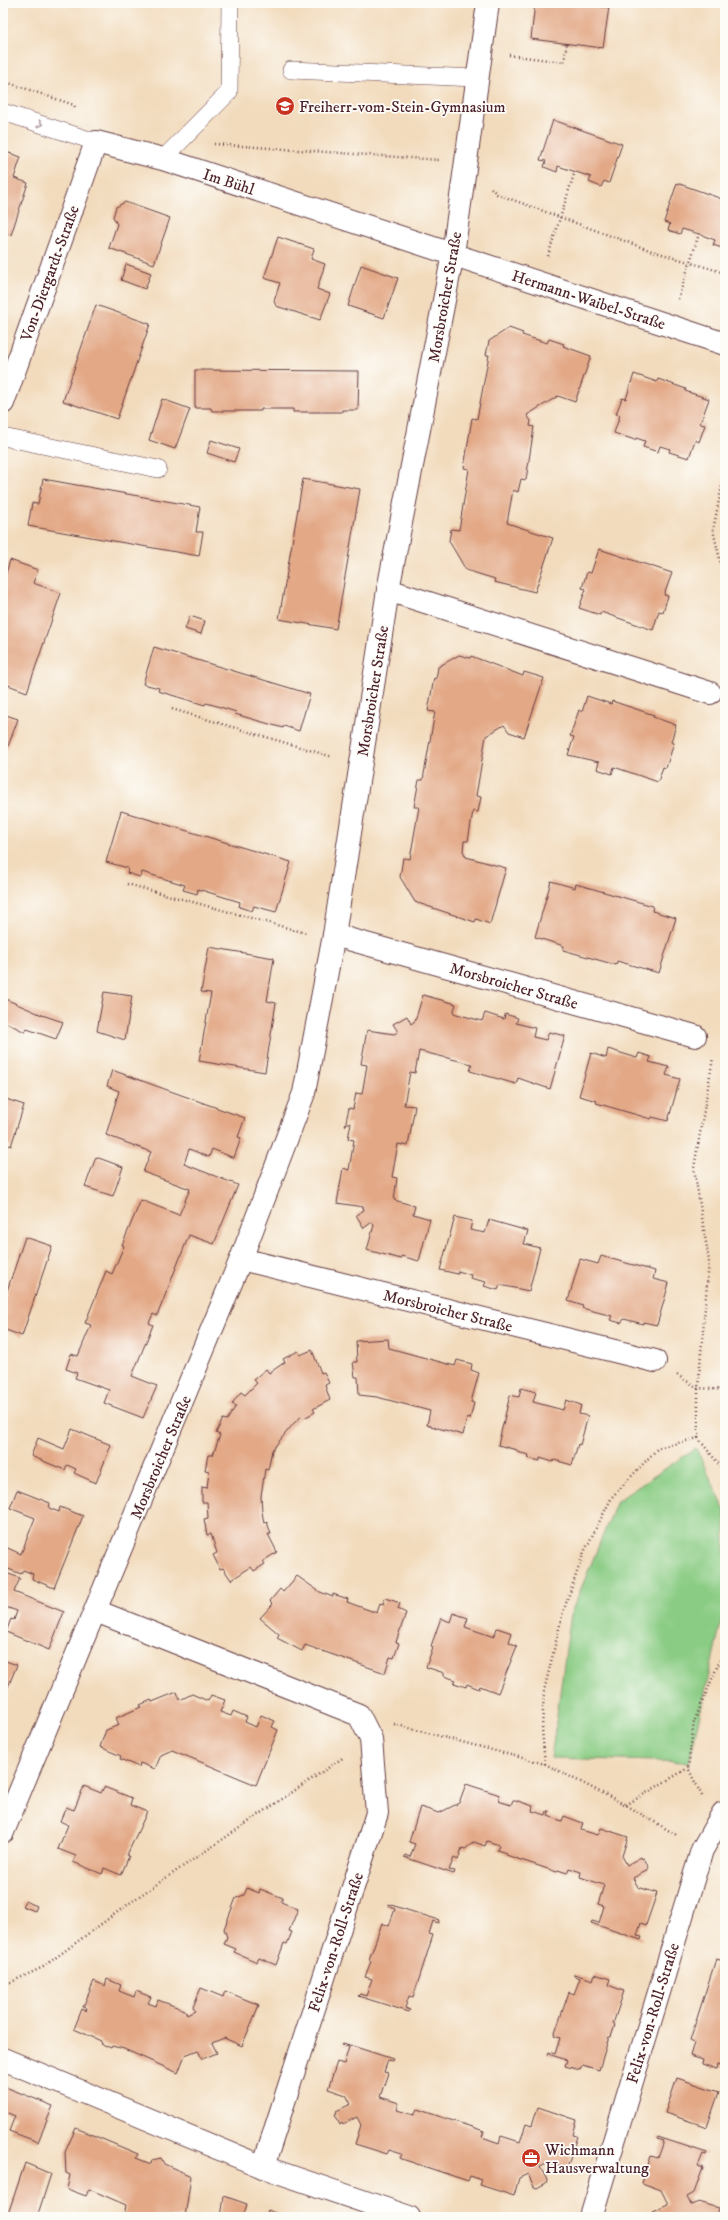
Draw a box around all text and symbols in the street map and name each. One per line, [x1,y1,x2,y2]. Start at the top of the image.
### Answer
school or university icon: Freiherr-vom-Stein-Gymnasium [274,95,296,117]
place label: Freiherr-vom-Stein-Gymnasium [299,97,506,117]
one-way arrow [36,119,43,128]
street label: Im Bühl [200,164,257,200]
street label: Von-Diergardt-Straße [16,202,84,345]
street label: Morsbroicher Straße [424,230,466,364]
street label: Hermann-Waibel-Straße [509,266,668,334]
street label: Morsbroicher Straße [353,624,393,758]
street label: Morsbroicher Straße [447,958,581,1014]
street label: Morsbroicher Straße [381,1285,515,1337]
street label: Morsbroicher Straße [126,1392,196,1522]
street label: Felix-von-Roll-Straße [304,1869,368,2015]
street label: Felix-von-Roll-Straße [622,1940,684,2086]
place label: Wichmann Hausverwaltung [544,2140,649,2178]
office icon: Wichmann Hausverwaltung [520,2147,542,2169]

